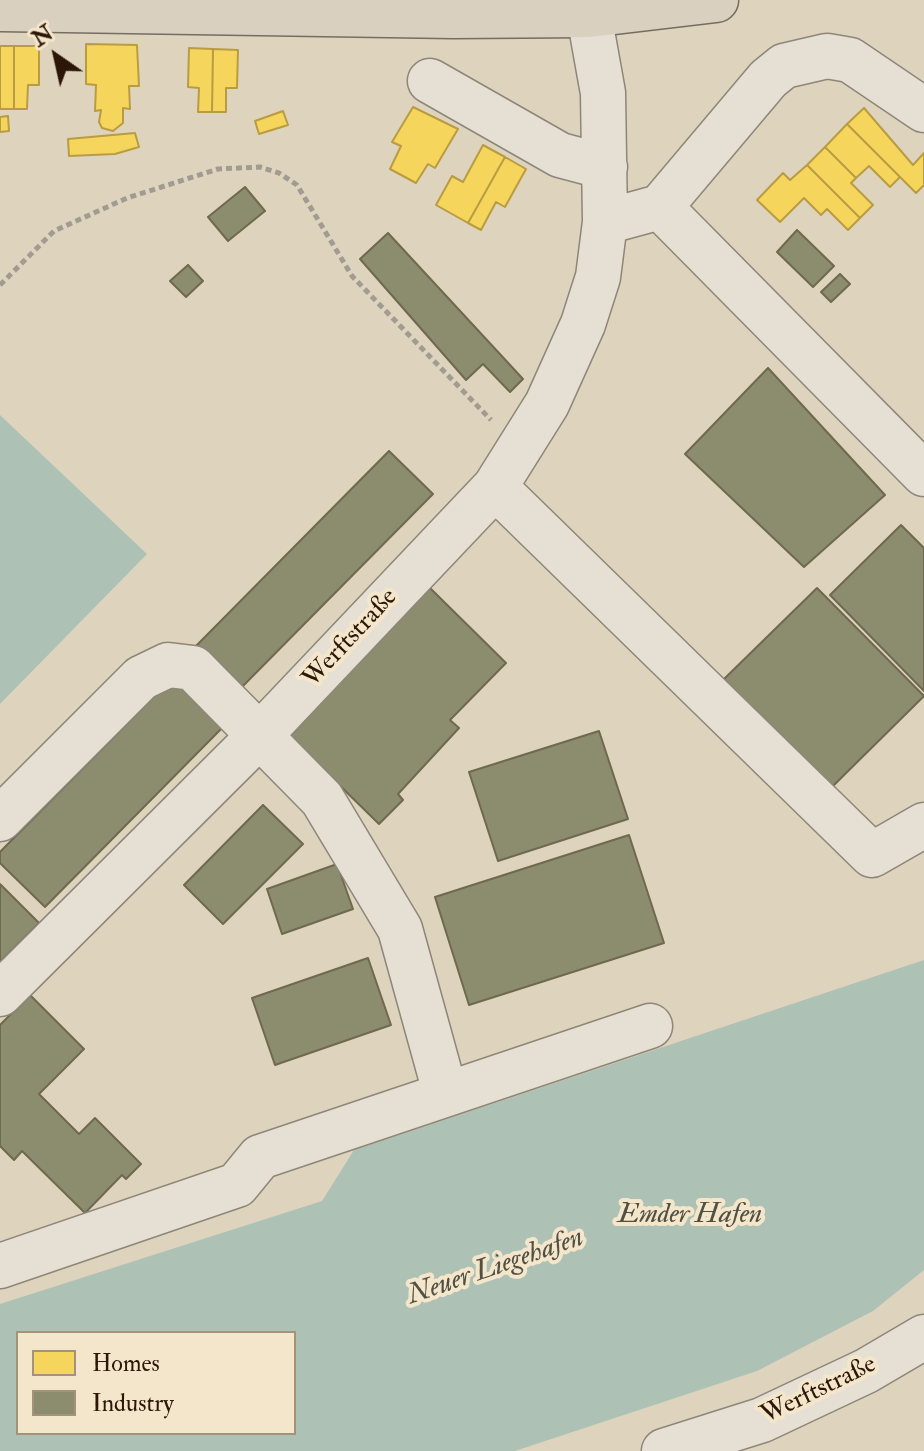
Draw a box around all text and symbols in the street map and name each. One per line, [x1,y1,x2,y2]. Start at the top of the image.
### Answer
north arrow [16,16,96,96]
text: N [27,19,59,53]
street label: Werftstraße [297,583,405,695]
water label: Emder Hafen [618,1199,762,1233]
water label: Neuer Liegehafen [404,1222,588,1314]
legend [16,1331,296,1435]
text: Homes [92,1348,160,1379]
street label: Werftstraße [756,1350,882,1432]
text: Industry [92,1388,174,1419]

